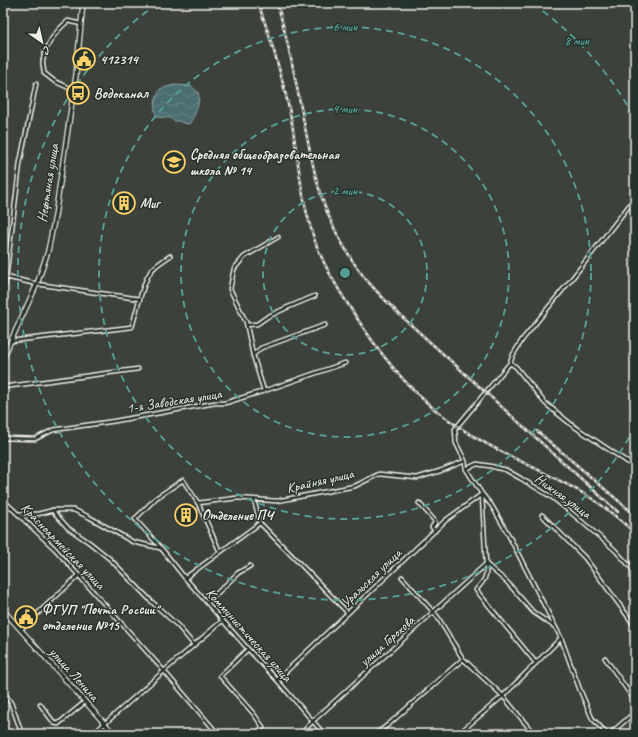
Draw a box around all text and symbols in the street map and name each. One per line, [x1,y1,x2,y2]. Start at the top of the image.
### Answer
text: 6 мин [333,19,358,35]
north arrow [22,22,62,62]
text: 8 мин [565,33,590,49]
text: С [40,43,54,58]
public building icon: 412314 [71,46,97,72]
place label: 412314 [100,51,139,68]
bus stop icon: Водоканал [65,80,91,106]
place label: Водоканал [94,85,150,102]
text: 4 мин [333,101,358,117]
street label: Нефтяная улица [33,142,63,223]
place label: Средняя общеобразовательная школа № 14 [190,146,341,179]
school or university icon: Средняя общеобразовательная школа № 14 [161,149,187,175]
text: 2 мин [333,183,358,199]
building icon: Миг [111,190,137,216]
place label: Миг [140,195,161,212]
centre of rings [338,266,352,280]
street label: 1-я Заводская улица [125,385,224,417]
street label: Крайняя улица [285,465,357,497]
street label: Нижняя улица [531,470,596,523]
street label: Красноармейская улица [17,499,110,594]
building icon: Отделение ПЧ [173,502,199,528]
place label: Отделение ПЧ [202,507,276,524]
street label: Уральская улица [337,544,406,611]
street label: Коммунистическая улица [202,585,296,686]
place label: ФГУП "Почта России" отделение №15 [42,601,162,634]
public building icon: ФГУП "Почта России" отделение №15 [13,604,39,630]
street label: улица Горохова [355,611,419,671]
street label: улица Ленина [45,643,103,705]

